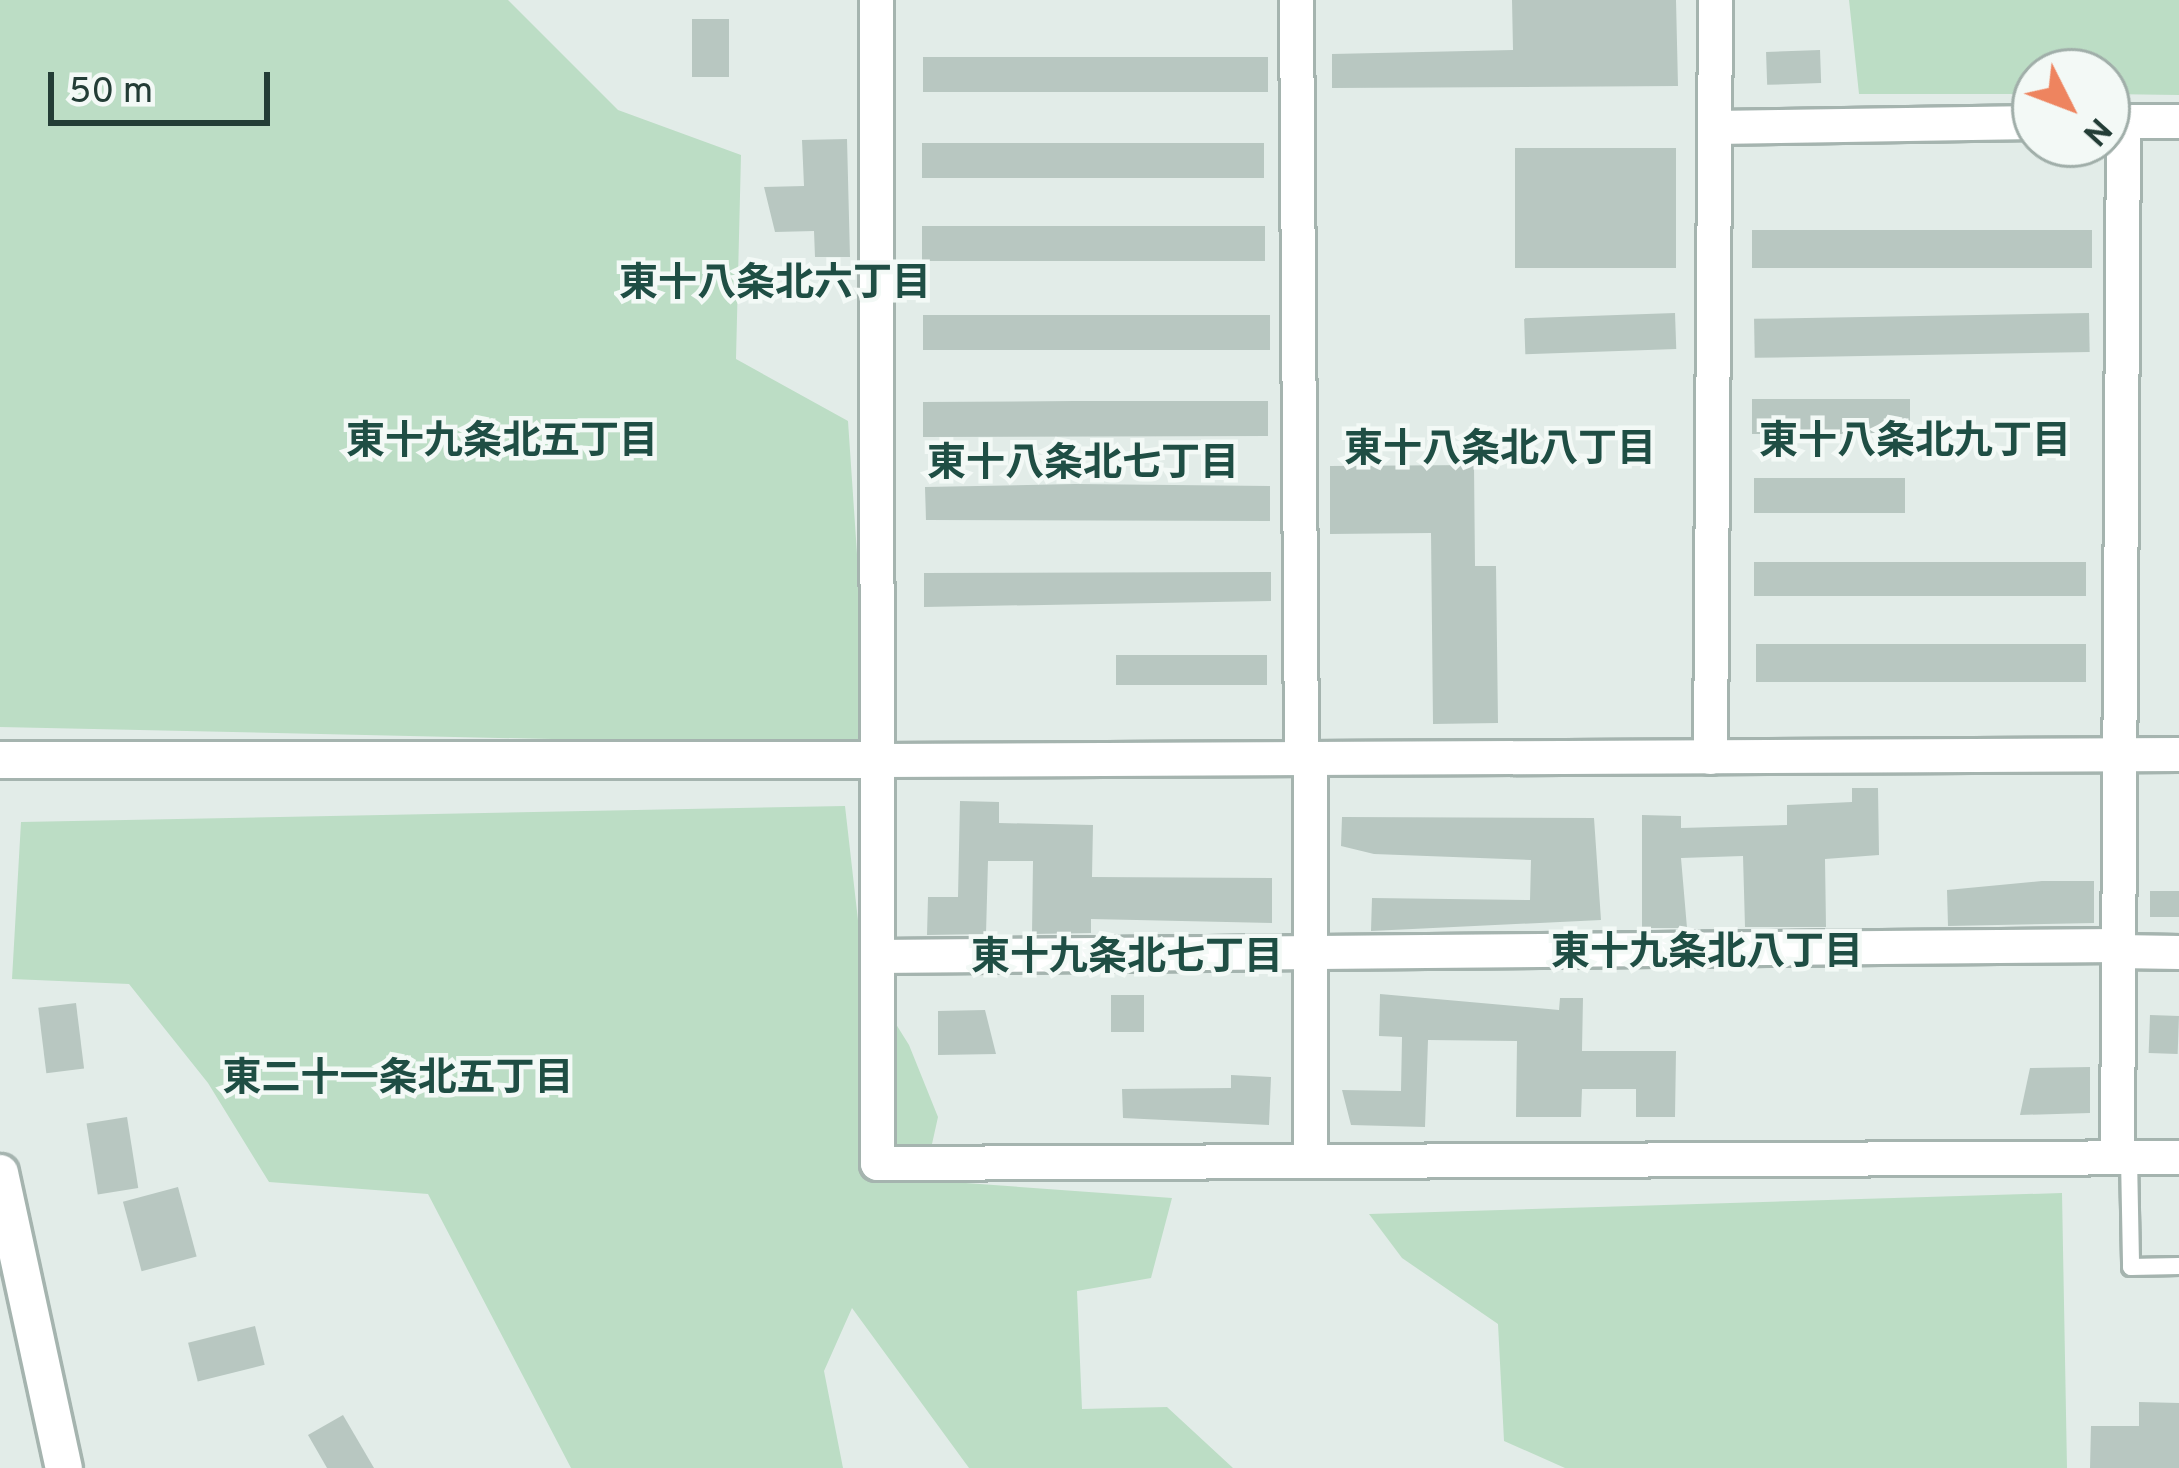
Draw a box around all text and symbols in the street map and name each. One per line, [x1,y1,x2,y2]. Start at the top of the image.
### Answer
scale bar [54,48,276,122]
north arrow [2011,48,2131,168]
text: 50 m [69,70,153,116]
text: N [2072,107,2119,153]
district label: 東十八条北六丁目 [619,263,931,309]
district label: 東十九条北五丁目 [346,421,658,467]
district label: 東十八条北九丁目 [1759,421,2071,467]
district label: 東十八条北八丁目 [1344,429,1656,475]
district label: 東十八条北七丁目 [927,443,1239,489]
district label: 東十九条北八丁目 [1551,932,1863,978]
district label: 東十九条北七丁目 [971,937,1283,983]
district label: 東二十一条北五丁目 [223,1058,573,1104]

